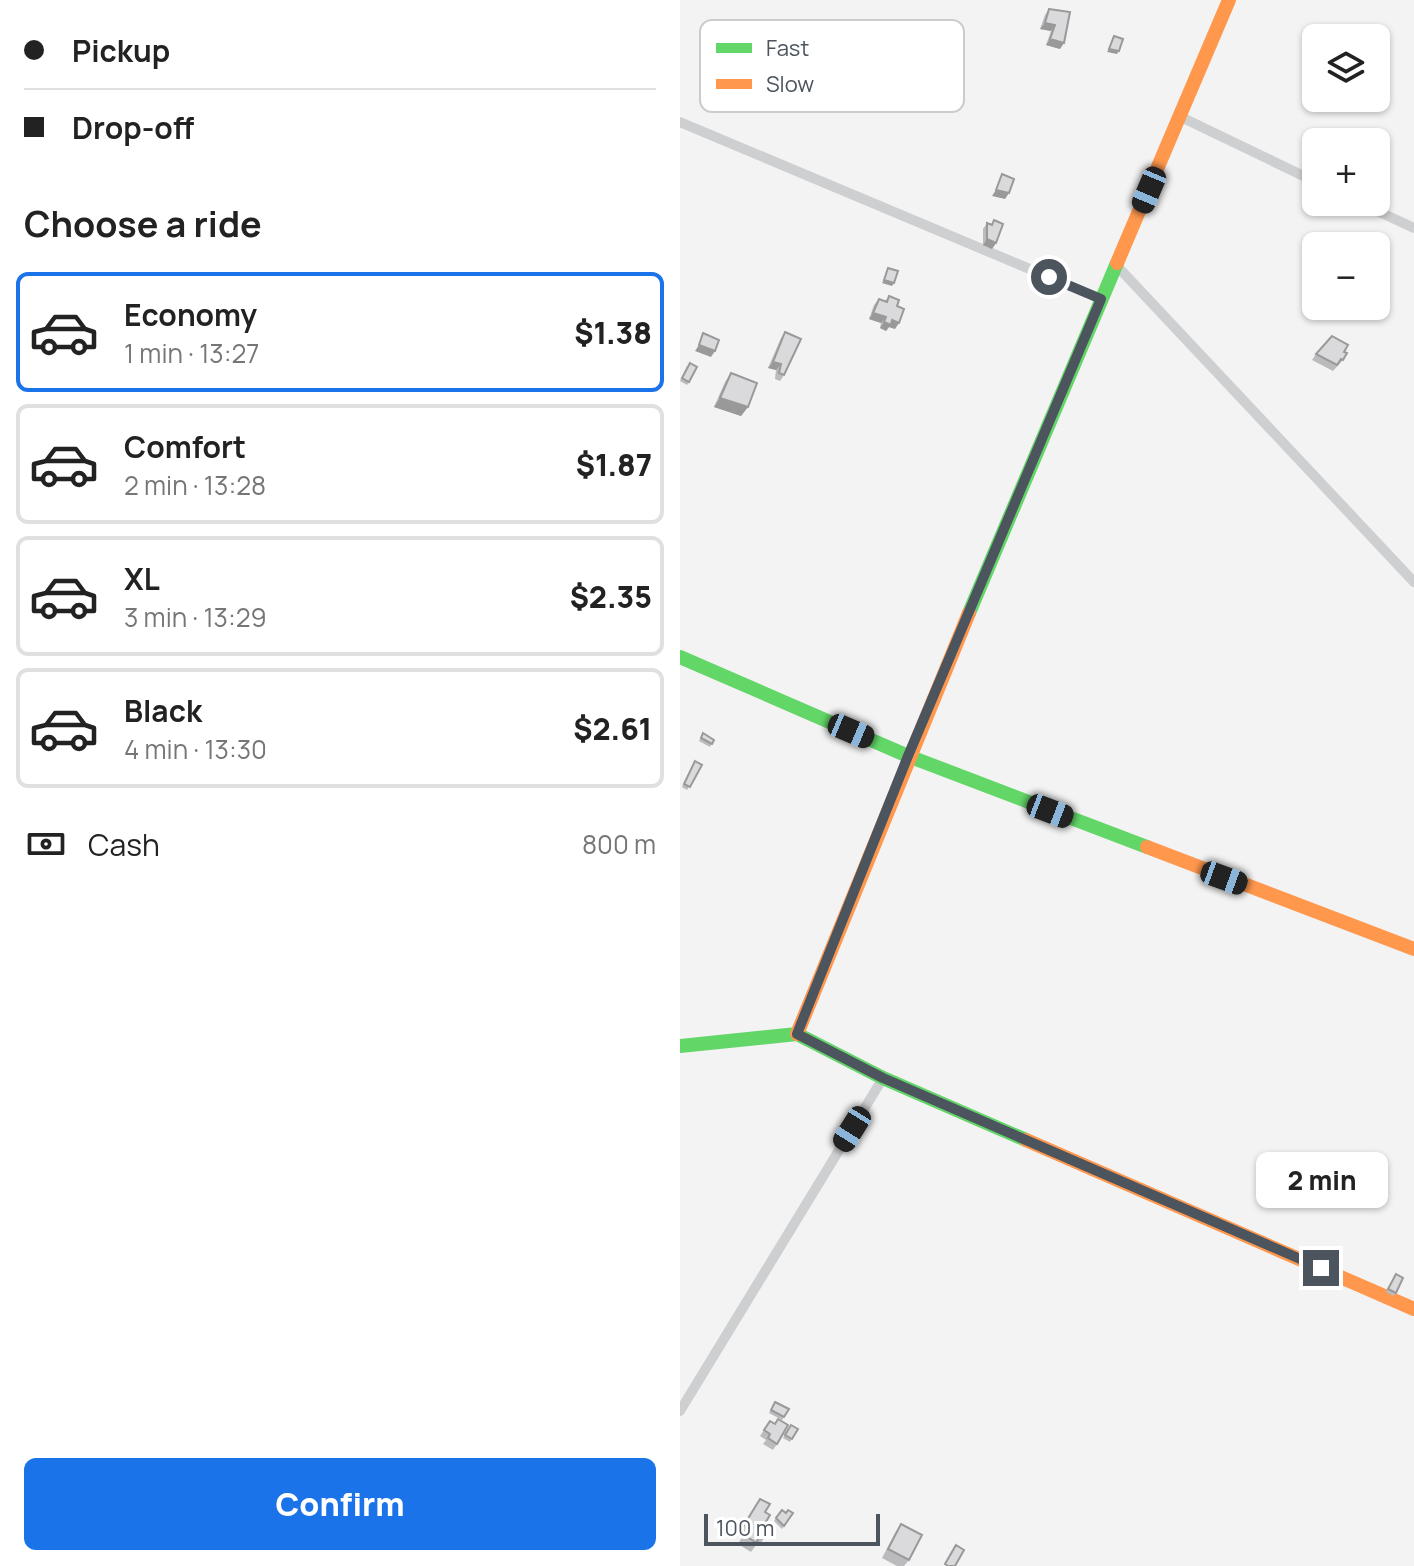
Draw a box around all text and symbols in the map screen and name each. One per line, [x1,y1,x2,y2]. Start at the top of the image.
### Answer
legend [700,20,964,112]
map controls [1302,24,1390,320]
button: layers [1302,24,1390,112]
text: Pickup [72,30,170,71]
text: Fast [766,33,809,63]
text: Slow [766,69,814,99]
text: Drop-off [72,107,194,148]
button: + [1302,128,1390,216]
car [1129,163,1169,217]
text: Choose a ride [24,199,262,248]
button: − [1302,232,1390,320]
route start [1031,259,1067,295]
text: Economy [124,294,257,335]
icon: car [28,296,100,368]
text: $1.38 [574,312,652,353]
text: 1 min · 13:27 [124,335,259,371]
text: Comfort [124,426,246,467]
icon: car [28,428,100,500]
text: $1.87 [576,444,652,485]
text: 2 min · 13:28 [124,467,266,503]
text: XL [124,558,160,599]
icon: car [28,560,100,632]
text: $2.35 [570,576,652,617]
text: 3 min · 13:29 [124,599,267,635]
text: Black [124,690,202,731]
icon: car [28,692,100,764]
text: $2.61 [573,708,652,749]
car [824,711,878,751]
text: 4 min · 13:30 [124,731,267,767]
car [1023,791,1077,831]
icon: cash [24,822,68,866]
text: Cash [88,824,160,865]
text: 800 m [582,826,656,862]
car [1197,859,1251,897]
car [829,1102,875,1156]
callout: 2 min [1255,1152,1387,1208]
text: 2 min [1288,1162,1356,1198]
route end [1303,1250,1339,1286]
button: Confirm [24,1458,656,1550]
scale bar [704,1510,880,1546]
text: 100 m [716,1513,774,1543]

